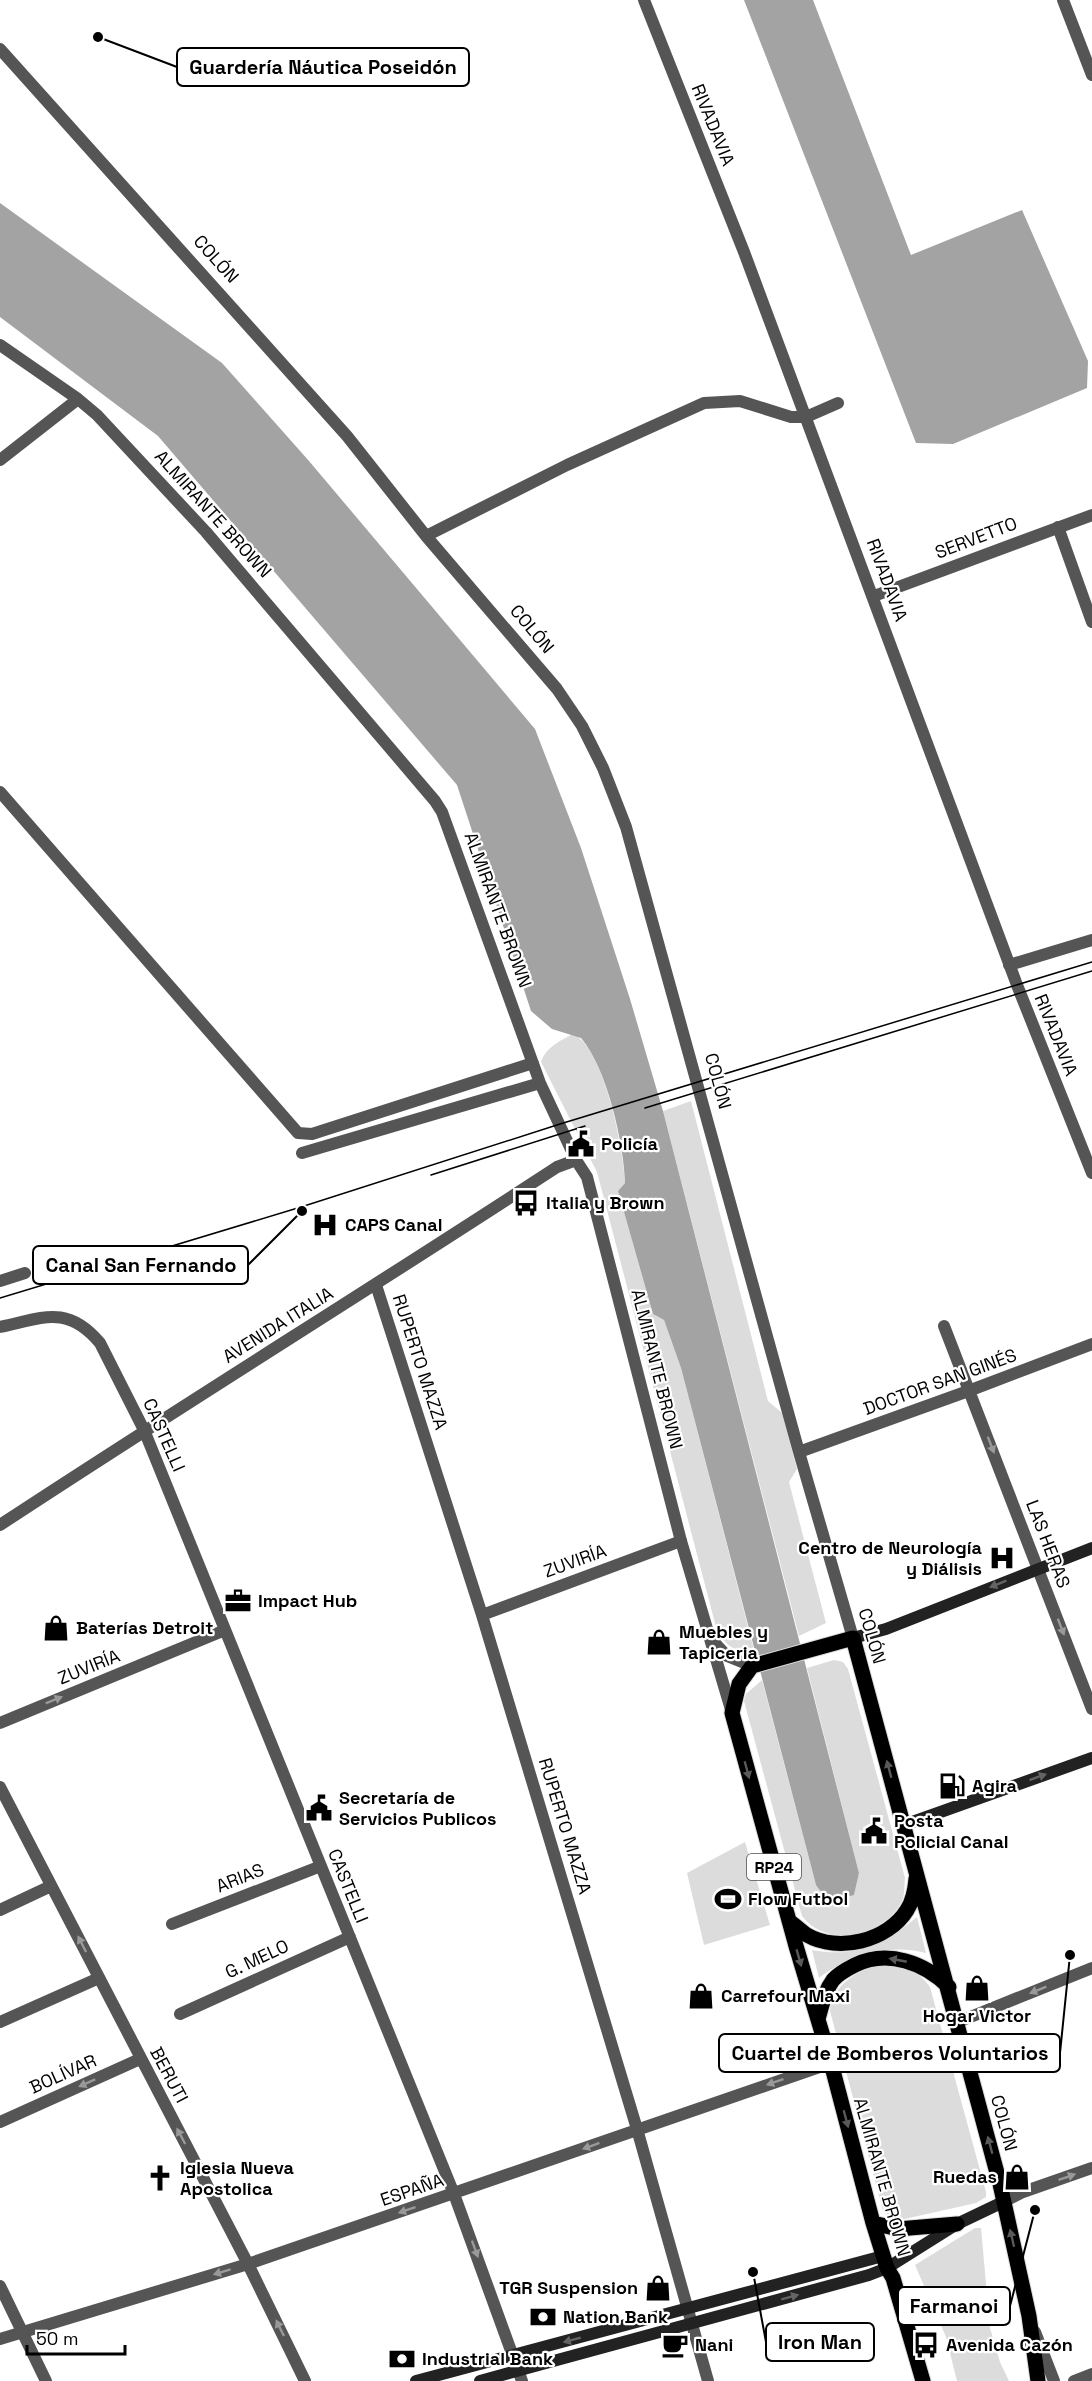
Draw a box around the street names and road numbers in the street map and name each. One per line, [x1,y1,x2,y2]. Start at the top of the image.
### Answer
street label: RIVADAVIA [687,80,740,169]
street label: COLÓN [189,230,244,288]
street label: ALMIRANTE BROWN [150,445,277,582]
street label: SERVETTO [931,511,1020,564]
street label: RIVADAVIA [862,535,913,624]
street label: COLÓN [505,599,560,658]
street label: ALMIRANTE BROWN [460,829,537,991]
street label: RIVADAVIA [1030,990,1083,1079]
street label: COLÓN [700,1050,737,1111]
street label: AVENIDA ITALIA [218,1281,337,1368]
street label: ALMIRANTE BROWN [626,1287,688,1451]
street label: RUPERTO MAZZA [388,1291,453,1433]
street label: DOCTOR SAN GINÉS [860,1343,1020,1420]
street label: CASTELLI [138,1394,191,1475]
street label: LAS HERAS [1021,1497,1076,1591]
street label: ZUVIRÍA [540,1539,609,1582]
street label: COLÓN [854,1605,891,1666]
street label: ZUVIRÍA [54,1644,123,1689]
street label: RUPERTO MAZZA [534,1755,597,1897]
street label: CASTELLI [323,1845,374,1926]
road number: RP24 [747,1854,801,1880]
street label: ARIAS [213,1858,267,1897]
street label: G. MELO [221,1934,292,1983]
street label: BERUTI [145,2043,194,2107]
street label: BOLÍVAR [26,2049,100,2099]
street label: COLÓN [986,2092,1023,2153]
street label: ALMIRANTE BROWN [849,2095,916,2259]
street label: ESPAÑA [377,2168,447,2211]

